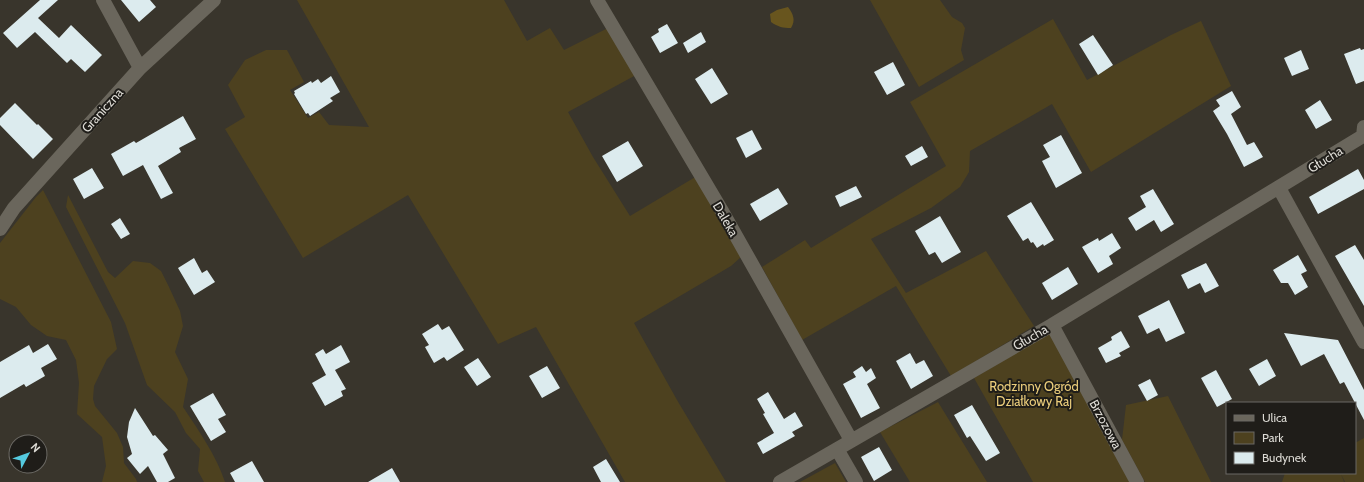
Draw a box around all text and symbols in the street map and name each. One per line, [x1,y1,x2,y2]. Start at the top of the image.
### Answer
street label: Graniczna [78,84,127,136]
street label: Głucha [1305,142,1346,176]
street label: Daleka [710,199,743,240]
street label: Głucha [1010,320,1051,353]
park label: Rodzinny Ogród Działkowy Raj [989,378,1079,410]
street label: Brzozowa [1086,397,1126,452]
legend [1226,402,1356,474]
text: Ulica [1262,410,1287,425]
text: Park [1262,430,1284,445]
north arrow [8,434,48,474]
text: N [28,440,43,455]
text: Budynek [1262,450,1307,465]

